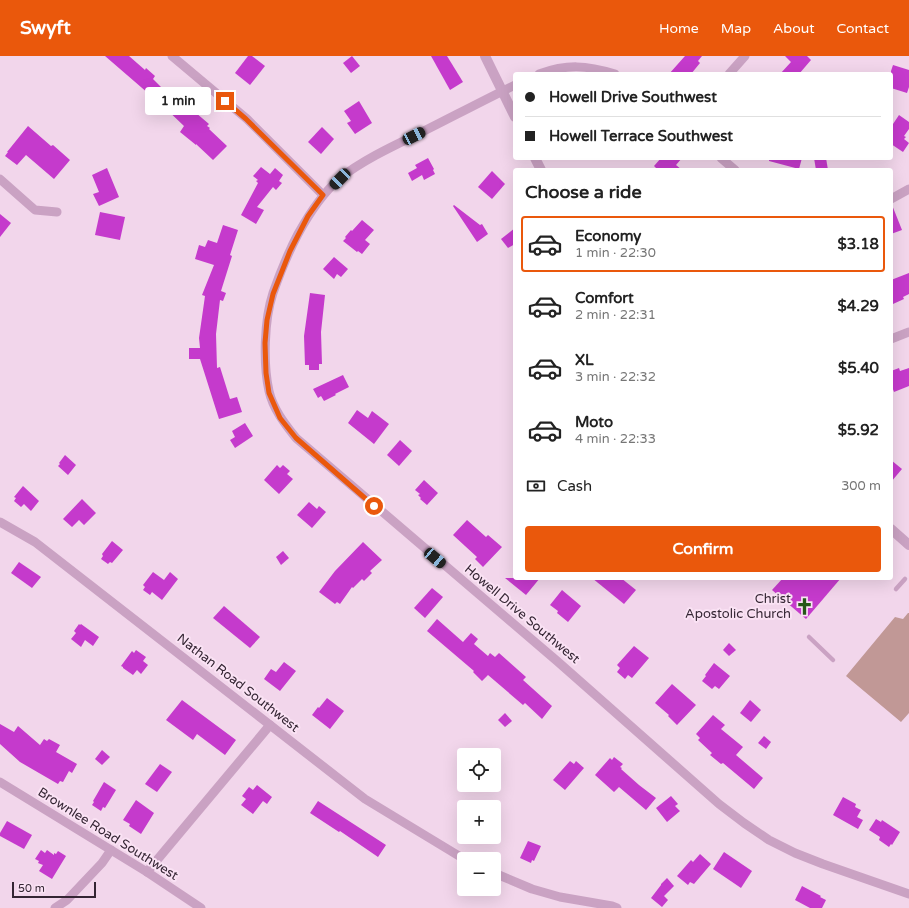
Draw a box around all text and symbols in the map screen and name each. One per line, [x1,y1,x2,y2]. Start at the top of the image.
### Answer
text: Swyft [20,17,71,39]
text: Home [659,20,699,37]
text: Map [721,20,751,37]
text: About [773,20,815,37]
text: Contact [837,20,889,37]
callout: 1 min [145,87,211,115]
text: Howell Drive Southwest [549,88,717,106]
route end [216,92,234,110]
text: 1 min [161,93,195,109]
car [401,125,427,147]
text: Howell Terrace Southwest [549,127,733,145]
car [327,166,353,192]
text: Choose a ride [525,181,642,203]
icon: car [527,226,563,262]
text: Economy [575,227,641,245]
text: $3.18 [838,235,879,253]
text: 1 min · 22:30 [575,245,656,261]
icon: car [527,288,563,324]
text: Comfort [575,289,634,307]
text: $4.29 [838,297,879,315]
text: 2 min · 22:31 [575,307,656,323]
icon: car [527,350,563,386]
text: XL [575,351,594,369]
text: $5.40 [838,359,879,377]
text: 3 min · 22:32 [575,369,656,385]
icon: car [527,412,563,448]
text: Moto [575,413,613,431]
text: $5.92 [838,421,879,439]
text: 4 min · 22:33 [575,431,656,447]
icon: cash [525,475,547,497]
text: Cash [557,477,592,495]
text: 300 m [841,478,881,494]
route start [365,497,383,515]
button: Confirm [525,526,881,572]
car [422,546,448,570]
street label: Howell Drive Southwest [461,561,583,667]
place label: Christ Apostolic Church [685,591,791,622]
church icon: Christ Apostolic Church [794,596,814,616]
street label: Nathan Road Southwest [174,630,302,736]
map controls [457,748,501,896]
button: locate [457,748,501,792]
street label: Brownlee Road Southwest [35,784,181,884]
button: + [457,800,501,844]
button: − [457,852,501,896]
scale bar [12,880,96,899]
text: 50 m [18,882,45,895]

